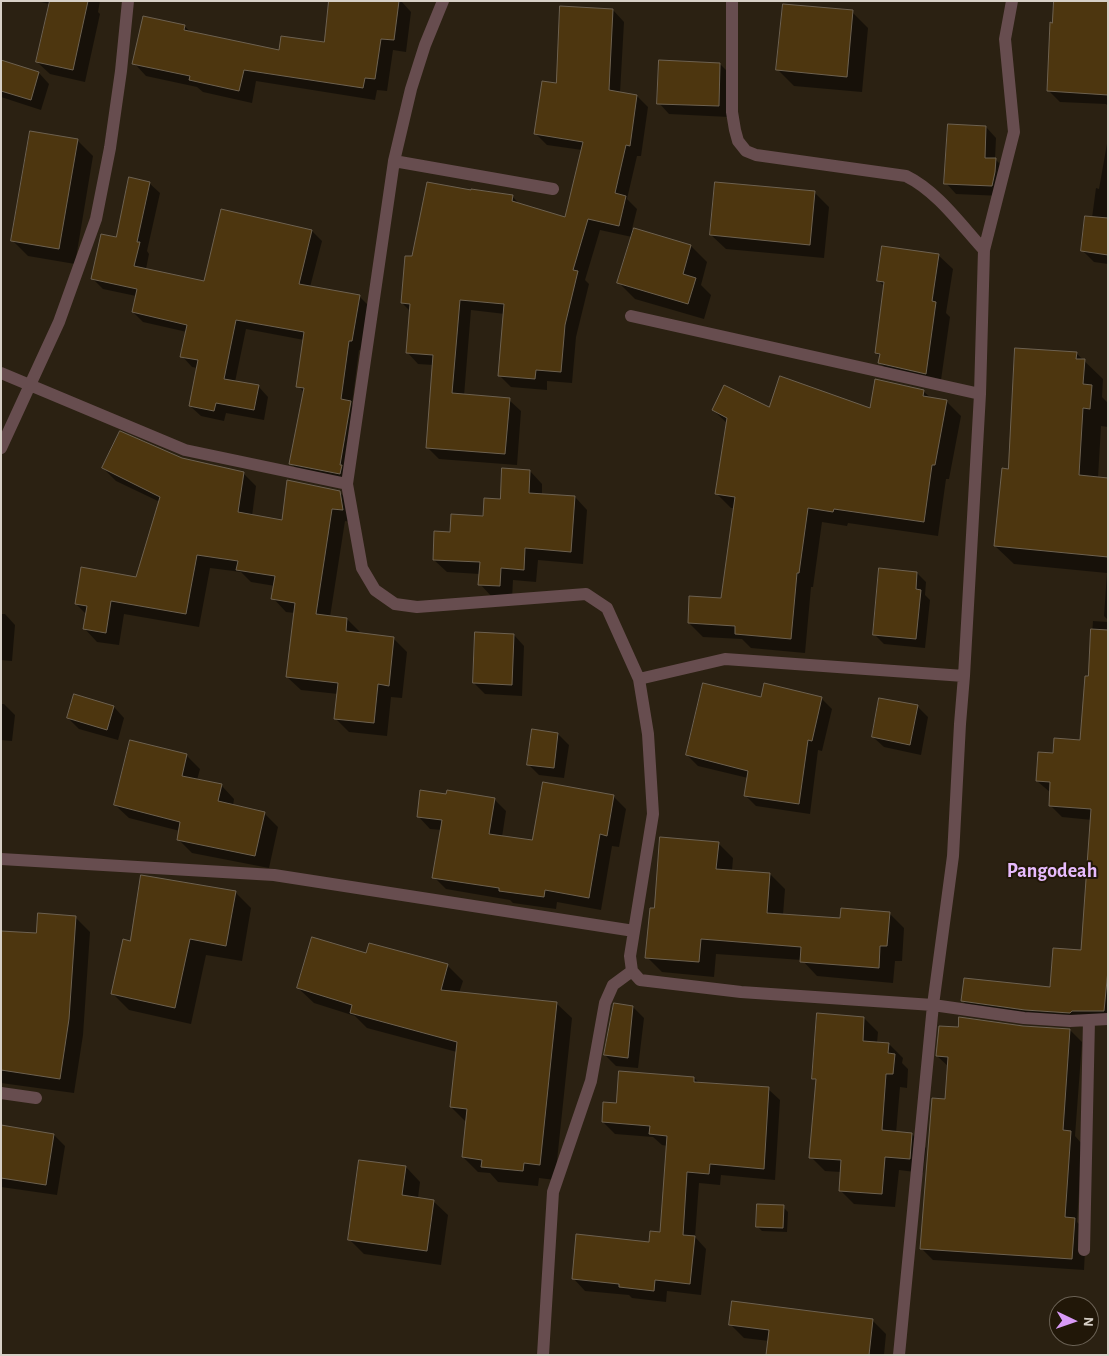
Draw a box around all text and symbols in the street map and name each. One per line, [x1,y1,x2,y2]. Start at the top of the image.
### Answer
district label: Pangodeah [1007,859,1097,883]
north arrow [1049,1296,1099,1346]
text: N [1081,1316,1095,1327]

